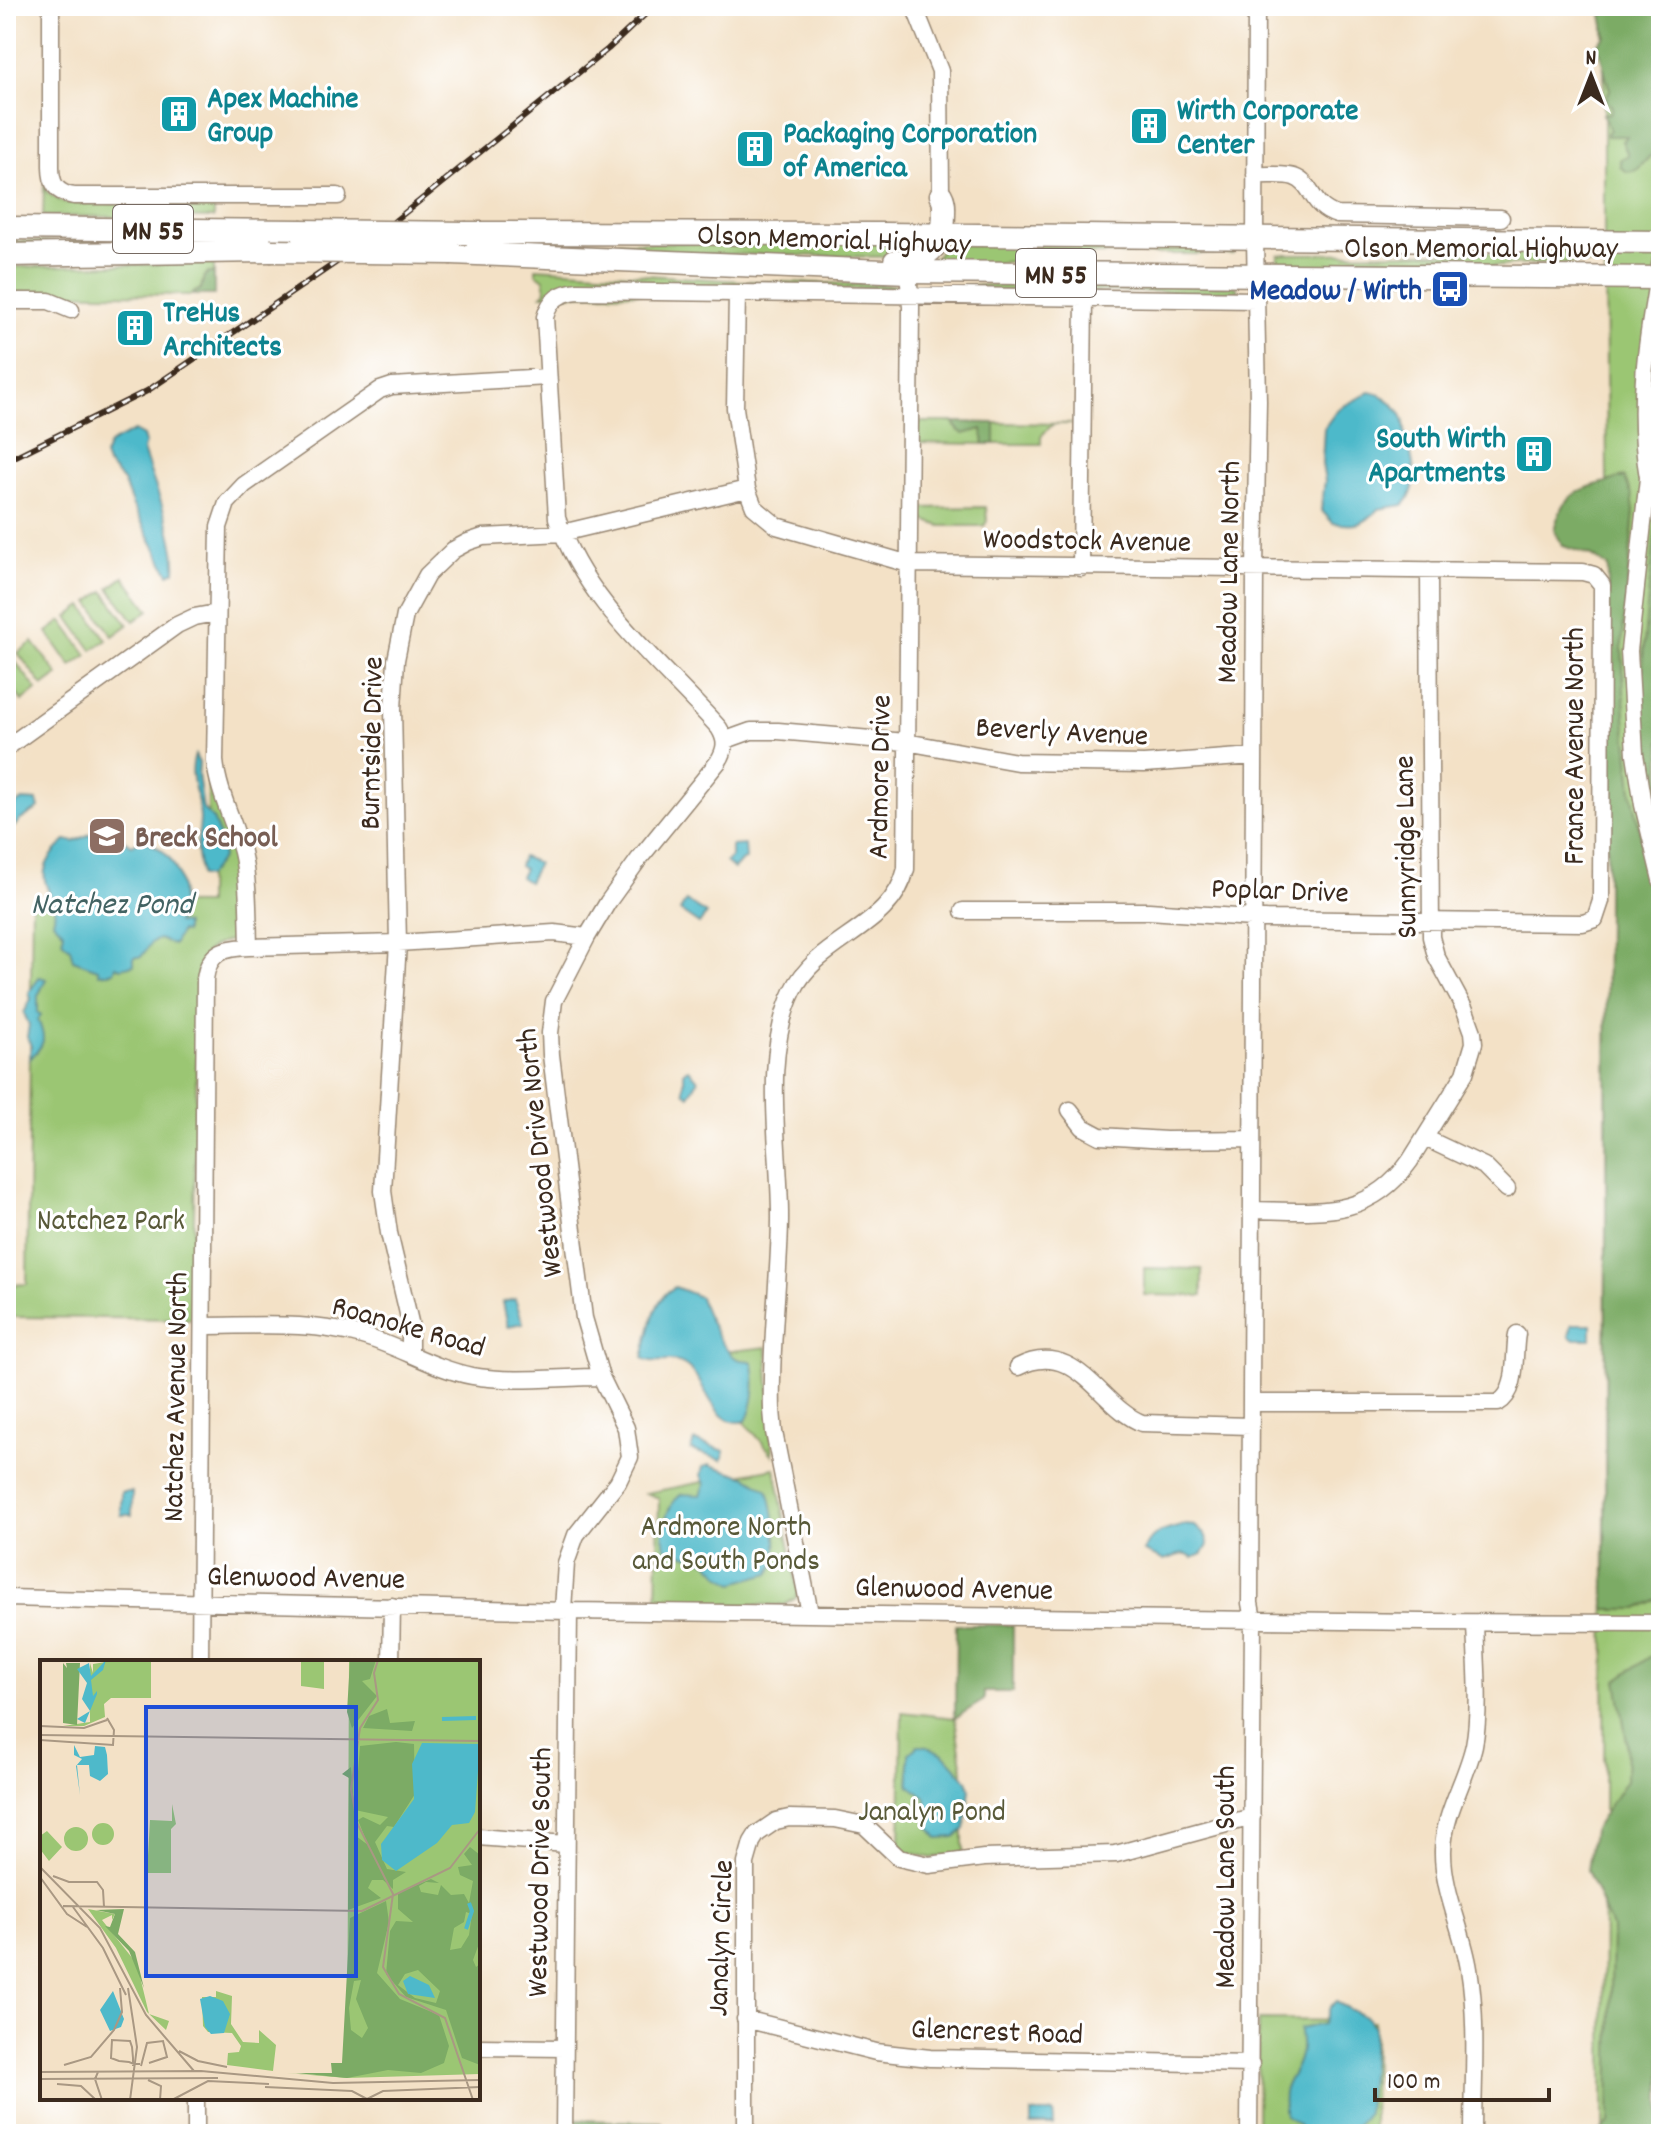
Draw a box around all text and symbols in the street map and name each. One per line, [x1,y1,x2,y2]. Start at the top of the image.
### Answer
north arrow [1551,36,1631,116]
text: N [1586,44,1597,75]
place label: Apex Machine Group [207,80,358,157]
place label: Wirth Corporate Center [1177,92,1358,169]
building icon: Apex Machine Group [158,93,200,135]
building icon: Wirth Corporate Center [1128,105,1170,147]
place label: Packaging Corporation of America [783,115,1037,192]
building icon: Packaging Corporation of America [734,128,776,170]
road number: MN 55 [113,205,193,253]
street label: Olson Memorial Highway [696,216,972,269]
street label: Olson Memorial Highway [1344,230,1619,273]
road number: MN 55 [1016,249,1096,297]
bus stop icon: Meadow / Wirth [1429,268,1471,310]
place label: Meadow / Wirth [1249,272,1422,315]
place label: TreHus Architects [163,294,282,371]
building icon: TreHus Architects [114,307,156,349]
place label: South Wirth Apartments [1368,420,1506,497]
building icon: South Wirth Apartments [1513,433,1555,475]
street label: Meadow Lane North [1208,460,1255,684]
street label: Woodstock Avenue [982,520,1191,567]
street label: France Avenue North [1556,627,1599,865]
street label: Burntside Drive [351,656,398,830]
street label: Ardmore Drive [860,694,905,860]
street label: Beverly Avenue [975,709,1149,760]
street label: Sunnyridge Lane [1385,755,1432,939]
school or university icon: Breck School [86,815,128,857]
place label: Breck School [135,819,279,862]
street label: Poplar Drive [1210,870,1349,917]
water label: Natchez Pond [31,884,197,930]
street label: Westwood Drive North [508,1026,577,1279]
park label: Natchez Park [37,1202,185,1245]
street label: Natchez Avenue North [155,1272,202,1523]
street label: Roanoke Road [326,1287,489,1372]
park label: Ardmore North and South Ponds [632,1508,820,1585]
street label: Glenwood Avenue [206,1557,405,1604]
street label: Glenwood Avenue [854,1568,1053,1615]
inset map [40,1660,480,2100]
street label: Westwood Drive South [519,1747,566,1997]
street label: Meadow Lane South [1207,1765,1250,1989]
park label: Janalyn Pond [858,1793,1006,1836]
street label: Janalyn Circle [699,1859,748,2017]
street label: Glencrest Road [910,2010,1084,2059]
scale bar [1375,2052,1549,2102]
text: 100 m [1387,2066,1440,2100]

